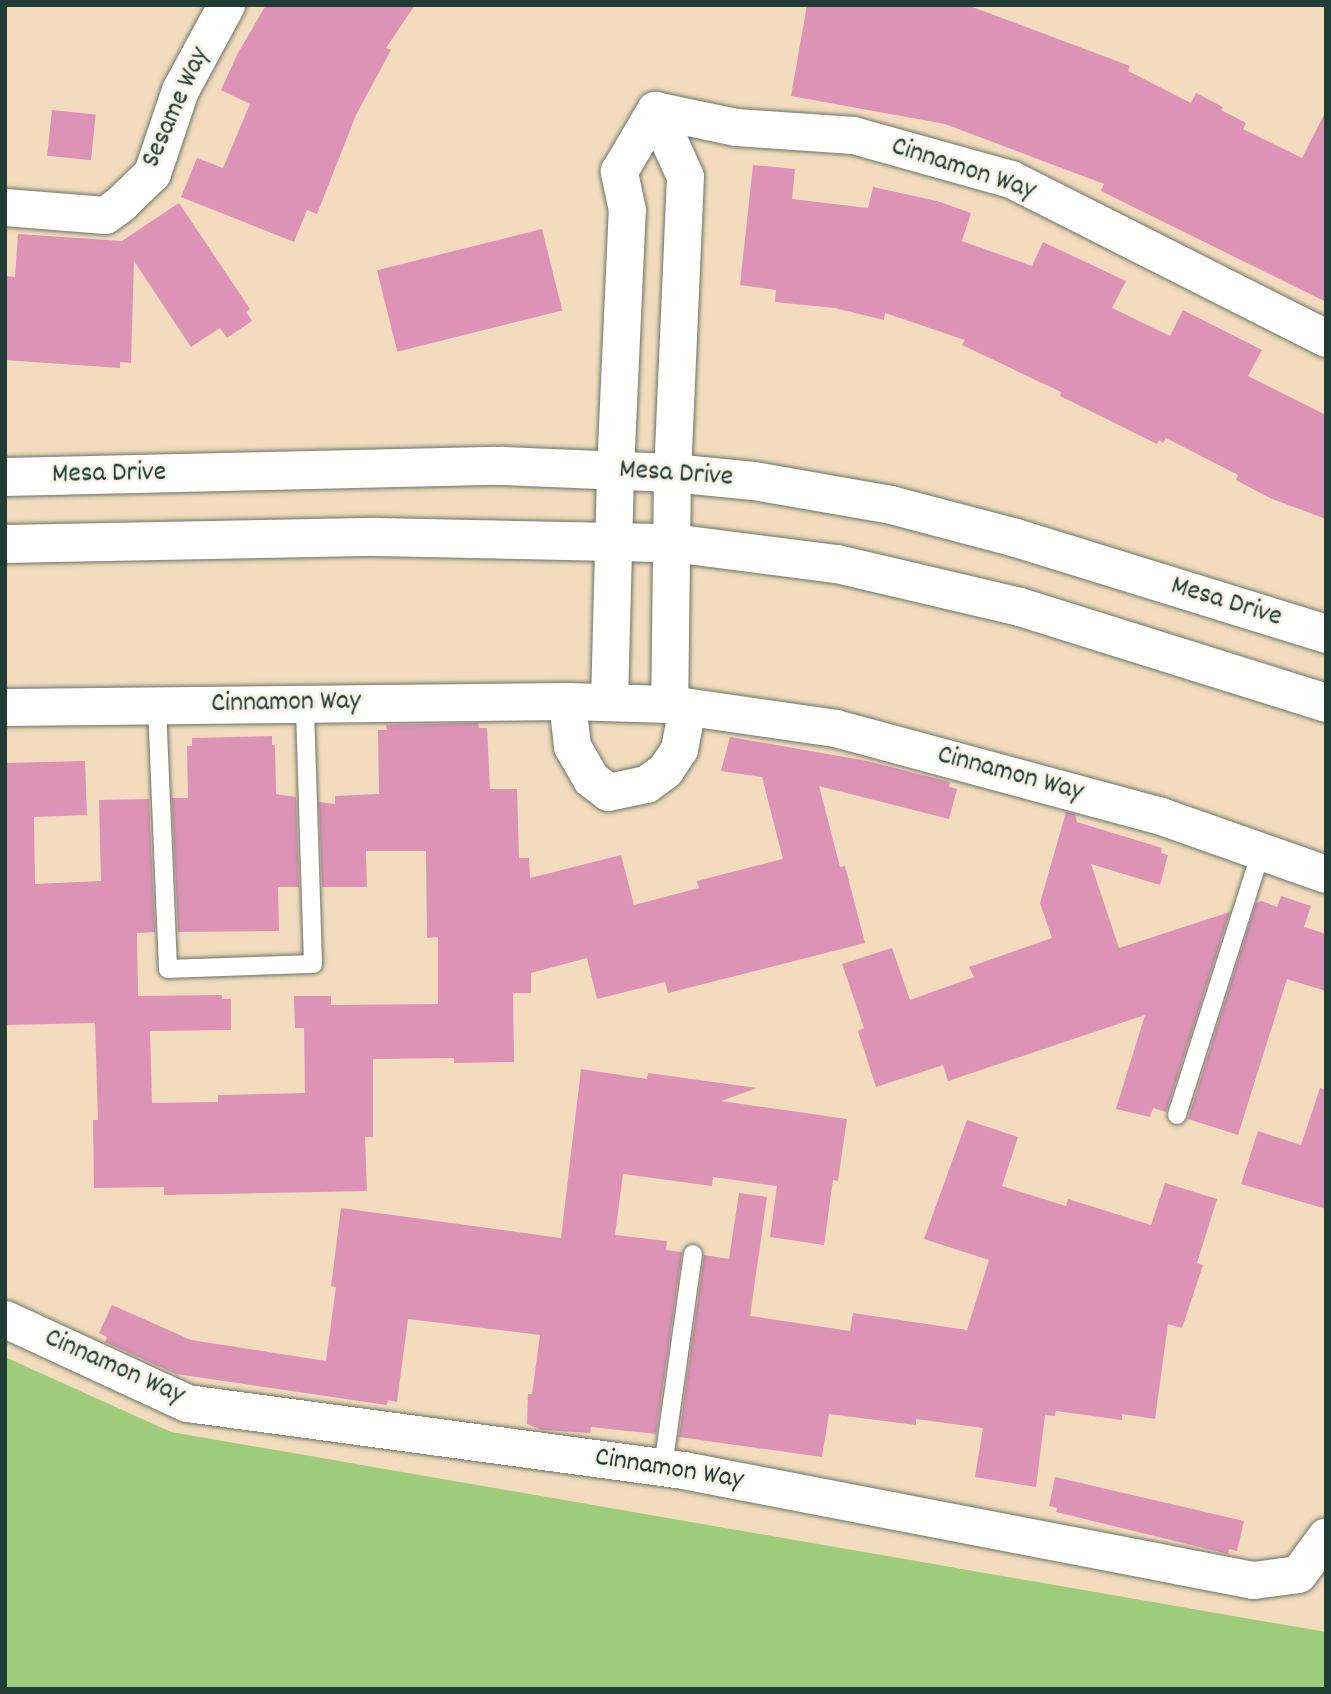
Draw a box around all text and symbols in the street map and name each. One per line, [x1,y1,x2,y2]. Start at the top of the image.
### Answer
street label: Sesame Way [136,43,218,173]
street label: Cinnamon Way [887,131,1039,209]
street label: Mesa Drive [618,454,734,496]
street label: Mesa Drive [52,457,166,493]
street label: Mesa Drive [1167,570,1285,636]
street label: Cinnamon Way [211,686,361,722]
street label: Cinnamon Way [933,739,1087,811]
street label: Cinnamon Way [39,1322,189,1414]
street label: Cinnamon Way [593,1442,745,1498]

